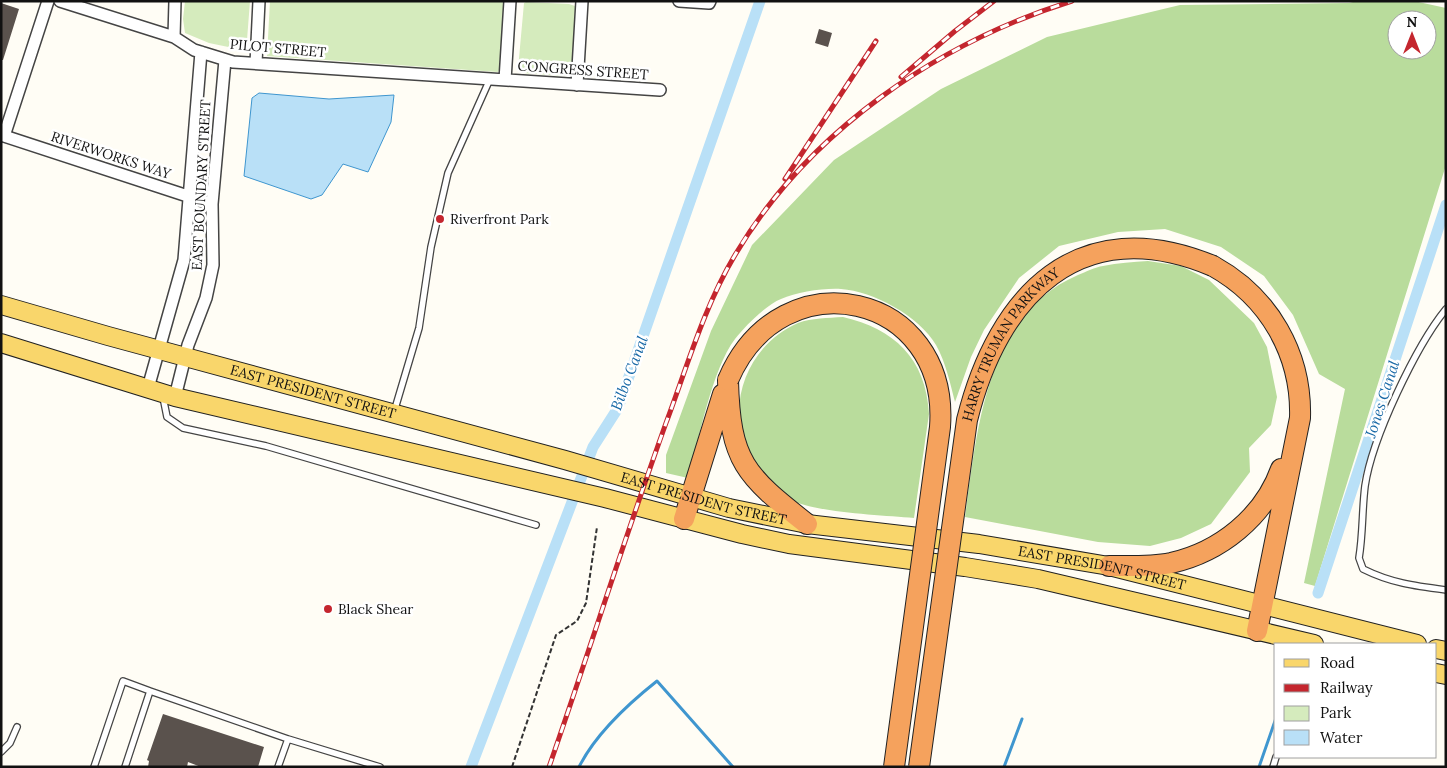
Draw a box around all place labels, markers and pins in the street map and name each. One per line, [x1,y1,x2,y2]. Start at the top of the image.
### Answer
place label: Riverfront Park [450,210,549,228]
marker: Riverfront Park [434,213,446,225]
place label: Black Shear [338,600,413,618]
marker: Black Shear [322,603,334,615]

